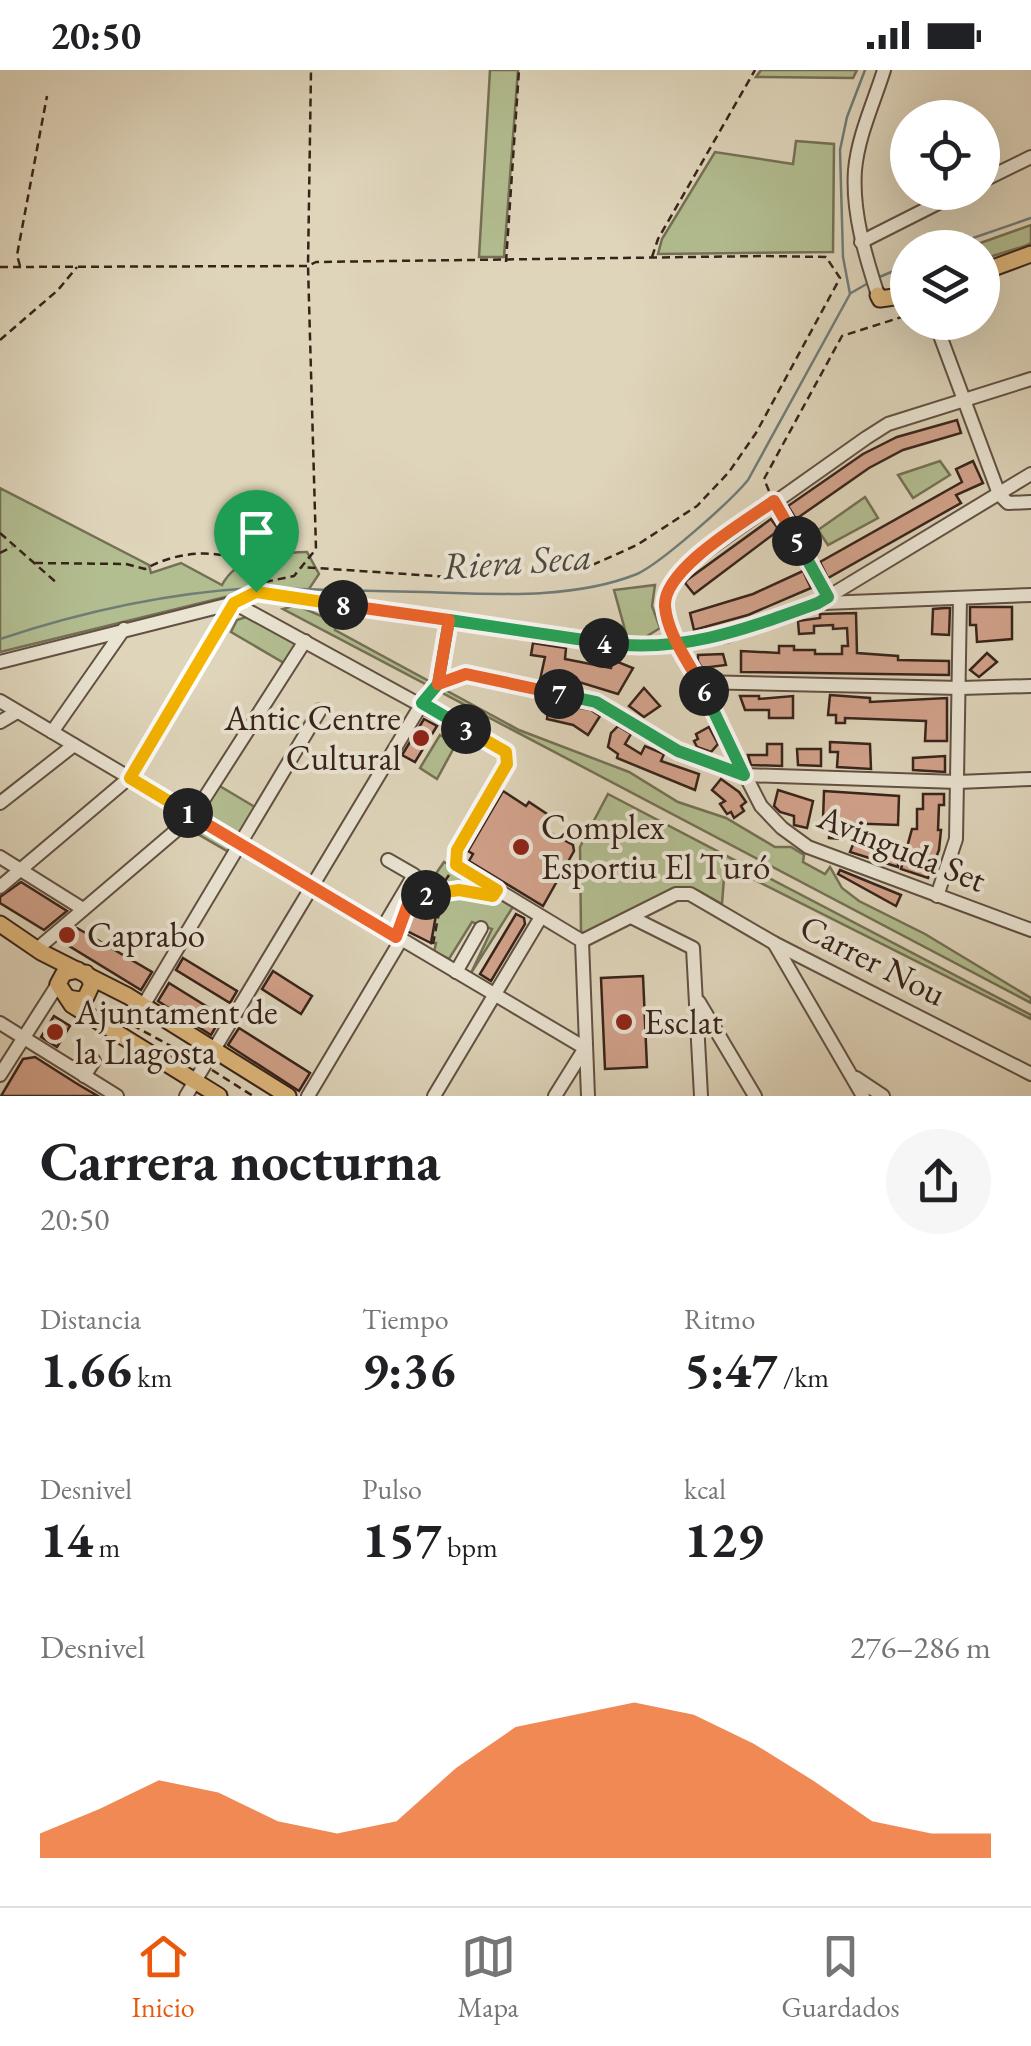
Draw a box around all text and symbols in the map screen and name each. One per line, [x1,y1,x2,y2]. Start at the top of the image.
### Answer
text: 20:50 [50,11,141,60]
map controls [890,100,1000,340]
button: locate [890,100,1000,210]
button: layers [890,230,1000,340]
pin [214,490,299,593]
icon: arrive [229,505,284,560]
pin: 5 [772,516,822,566]
text: 5 [790,523,804,559]
water label: Riera Seca [441,531,593,590]
pin: 8 [318,580,368,630]
text: 8 [336,587,350,623]
pin: 4 [579,618,629,668]
text: 4 [597,625,611,661]
pin: 6 [679,666,729,716]
pin: 7 [534,669,584,719]
text: 6 [697,673,711,709]
text: 7 [552,676,566,712]
place label: Antic Centre Cultural [223,695,401,780]
pin: 3 [441,704,491,754]
text: 3 [459,711,473,747]
marker: Antic Centre Cultural [410,727,432,749]
pin: 1 [163,788,213,838]
street label: Avinguda Set [811,793,993,902]
text: 1 [181,795,195,831]
place label: Complex Esportiu El Turó [541,804,770,889]
marker: Complex Esportiu El Turó [510,836,532,858]
pin: 2 [401,870,451,920]
text: 2 [419,877,433,913]
street label: Carrer Nou [793,904,954,1016]
place label: Caprabo [87,912,205,957]
marker: Caprabo [56,924,78,946]
place label: Ajuntament de la Llagosta [74,989,278,1074]
place label: Esclat [644,999,723,1044]
marker: Esclat [613,1011,635,1033]
marker: Ajuntament de la Llagosta [44,1021,66,1043]
text: Carrera nocturna [40,1125,440,1196]
button: share [886,1129,991,1234]
text: 20:50 [40,1198,109,1240]
text: Distancia [40,1301,141,1337]
text: Tiempo [362,1301,449,1337]
text: Ritmo [684,1301,755,1337]
text: 1.66 [40,1337,132,1402]
text: 9:36 [362,1337,455,1402]
text: 5:47 [684,1337,777,1402]
text: km [132,1359,172,1395]
text: /km [777,1359,829,1395]
text: Desnivel [40,1471,132,1507]
text: Pulso [362,1471,422,1507]
text: kcal [684,1471,726,1507]
text: 14 [40,1507,93,1572]
text: 157 [362,1507,441,1572]
text: 129 [684,1507,763,1572]
text: m [93,1529,120,1565]
text: bpm [441,1529,498,1565]
text: Desnivel [40,1626,145,1668]
text: 276–286 m [850,1626,991,1668]
tab: Inicio [131,1929,195,2025]
tab: Mapa [458,1929,519,2025]
tab: Guardados [781,1929,900,2025]

